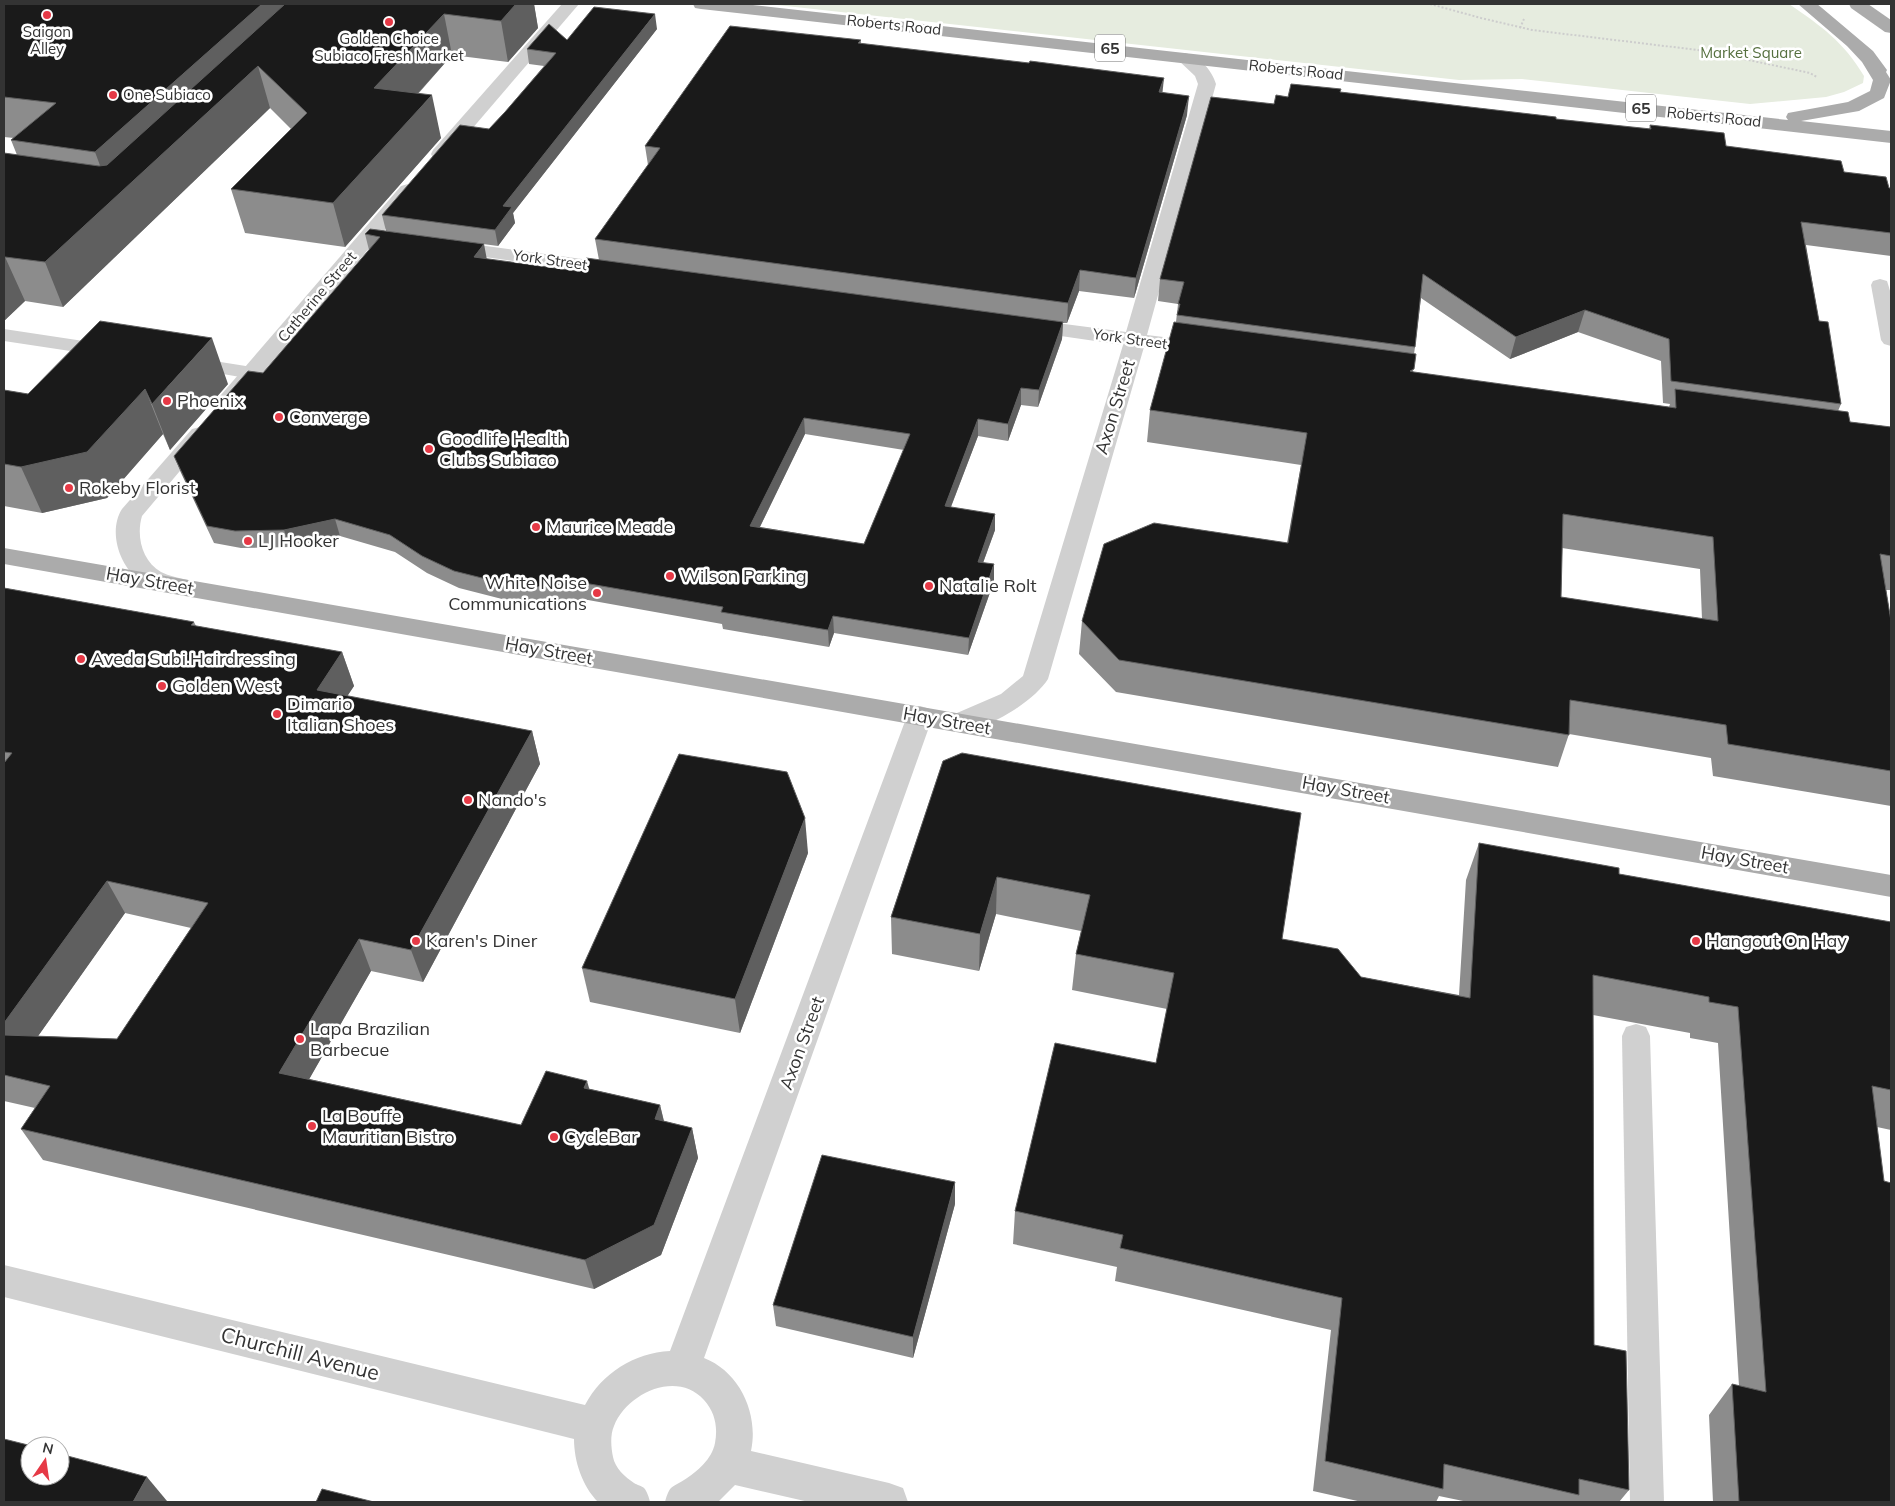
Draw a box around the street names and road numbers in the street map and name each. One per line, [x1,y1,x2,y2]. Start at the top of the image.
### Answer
street label: Roberts Road [846,10,942,39]
road number: 65 [1095,34,1125,62]
street label: Roberts Road [1248,55,1344,84]
road number: 65 [1626,95,1656,122]
street label: Roberts Road [1666,102,1762,131]
street label: York Street [511,245,589,274]
street label: Catherine Street [273,247,360,346]
street label: York Street [1091,324,1169,353]
street label: Axon Street [1089,357,1140,457]
street label: Hay Street [104,561,196,600]
street label: Hay Street [503,631,595,670]
street label: Hay Street [901,701,993,740]
street label: Hay Street [1300,770,1392,809]
street label: Hay Street [1699,840,1791,879]
street label: Axon Street [774,993,829,1093]
street label: Churchill Avenue [218,1321,382,1385]

